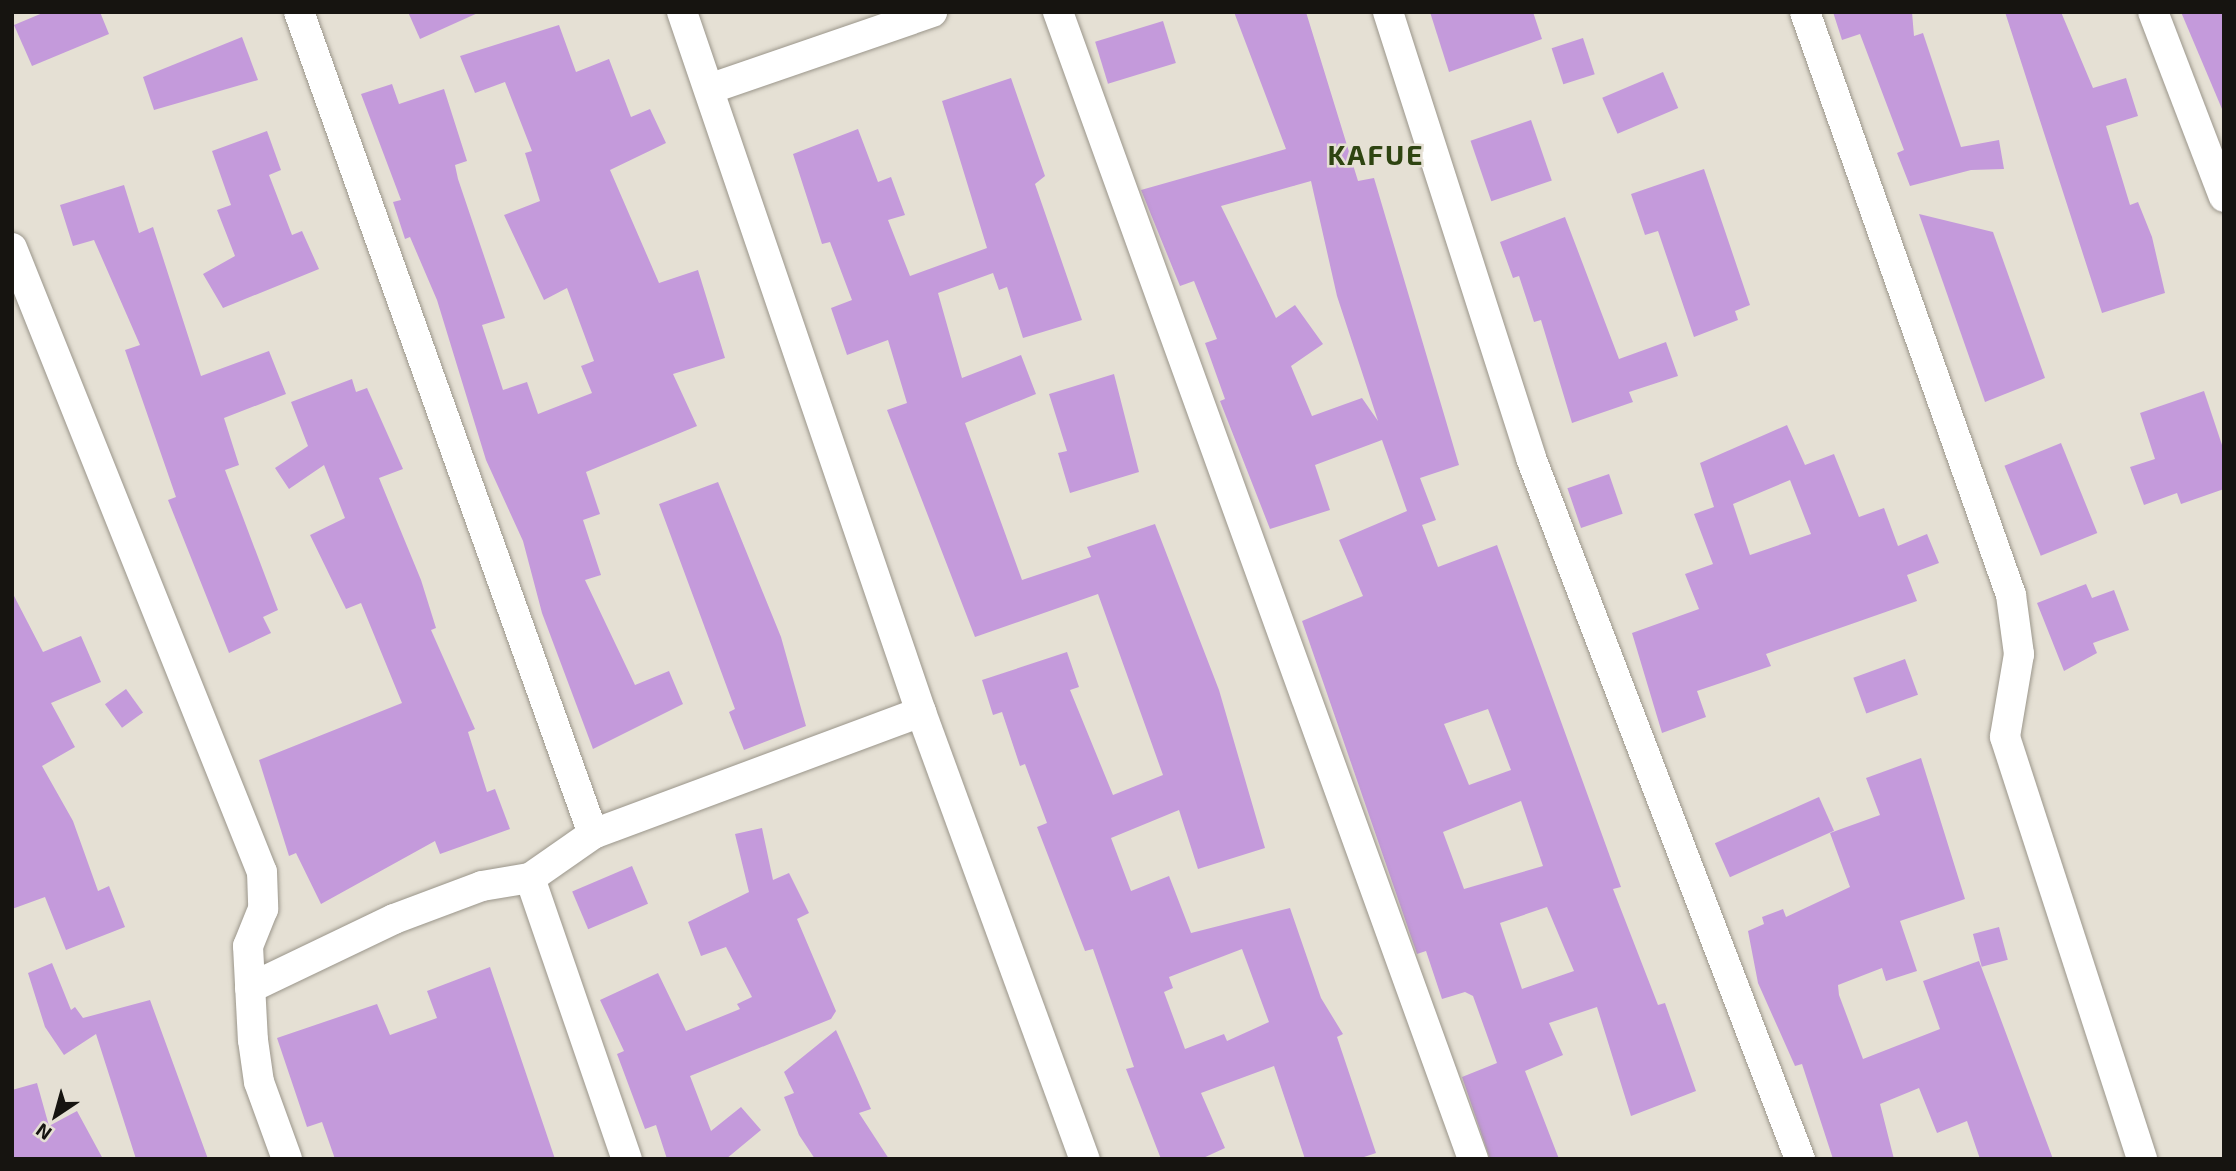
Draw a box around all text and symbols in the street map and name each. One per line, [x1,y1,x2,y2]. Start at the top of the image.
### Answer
district label: KAFUE [1328,137,1424,171]
north arrow [21,1080,91,1150]
text: N [31,1119,56,1146]

